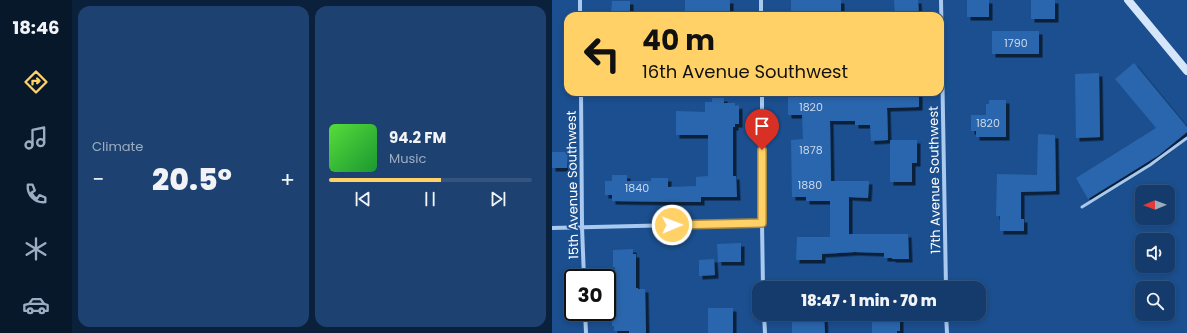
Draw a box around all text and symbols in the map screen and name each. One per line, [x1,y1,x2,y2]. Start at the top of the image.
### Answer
text: 18:46 [12,15,60,40]
text: 40 m [642,21,715,60]
icon: left [576,28,628,80]
house number: 1790 [1004,35,1028,51]
text: 16th Avenue Southwest [642,59,848,84]
icon: directions [22,68,50,96]
house number: 1820 [799,99,823,115]
street label: 17th Avenue Southwest [924,106,945,254]
pin [745,109,779,150]
street label: 15th Avenue Southwest [562,110,583,259]
icon: arrive [751,115,773,137]
house number: 1820 [976,115,1000,131]
icon: music [22,124,50,152]
text: 94.2 FM [389,127,446,148]
text: Climate [92,137,143,156]
house number: 1878 [799,142,823,158]
text: Music [389,149,426,168]
text: 20.5° [152,158,232,201]
text: − [92,164,104,195]
text: + [280,164,295,195]
house number: 1880 [798,177,822,193]
icon: phone [22,180,50,208]
house number: 1840 [625,180,649,196]
north arrow [1135,185,1175,225]
map controls [1135,185,1175,321]
icon: previous [352,188,374,210]
icon: pause [419,188,441,210]
icon: next [487,188,509,210]
position arrow [651,204,693,246]
button: sound [1135,233,1175,273]
icon: climate [22,235,50,263]
speed limit sign: 30 [564,269,616,321]
button: search [1135,281,1175,321]
text: 18:47 · 1 min · 70 m [801,290,937,311]
icon: car [22,291,50,319]

